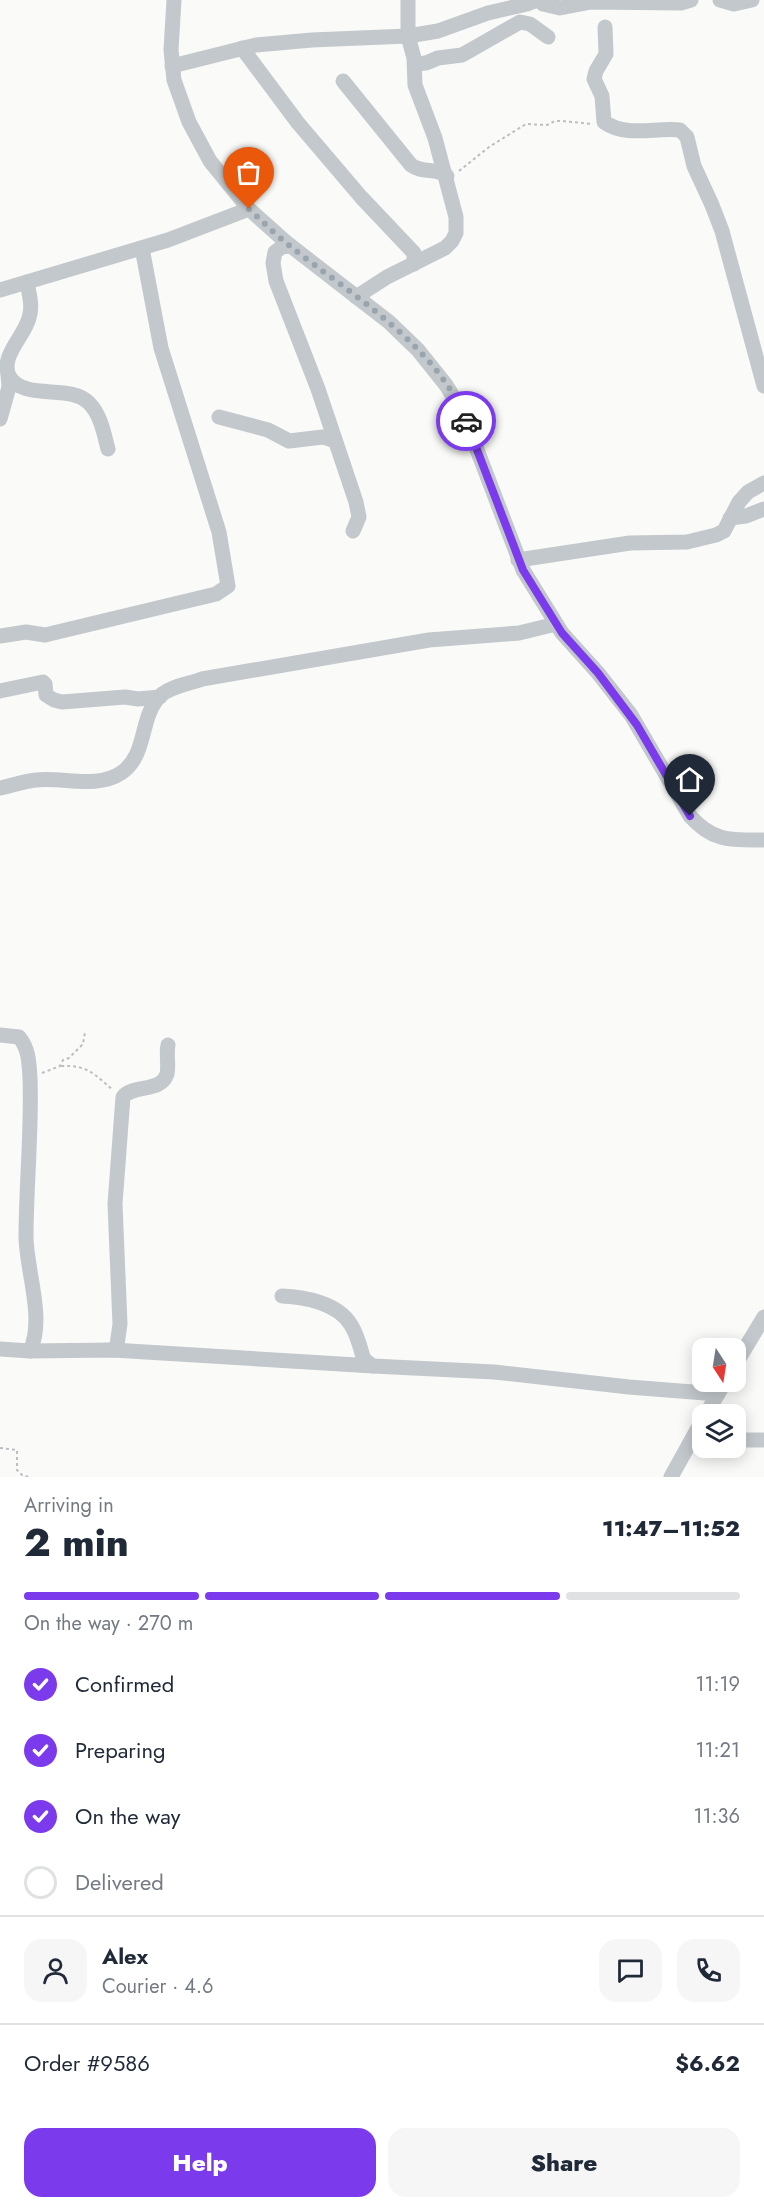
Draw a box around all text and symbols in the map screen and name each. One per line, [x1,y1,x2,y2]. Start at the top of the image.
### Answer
pin [223,147,274,209]
icon: bag [232,156,265,189]
courier [436,391,496,451]
icon: car [450,405,483,438]
pin [664,754,715,816]
icon: home [673,763,706,796]
north arrow [692,1338,746,1392]
map controls [692,1338,746,1458]
button: layers [692,1404,746,1458]
text: Arriving in [24,1491,114,1520]
text: 11:47–11:52 [602,1512,740,1544]
text: 2 min [24,1514,129,1571]
text: On the way · 270 m [24,1609,193,1638]
icon: check [24,1668,57,1701]
text: Confirmed [75,1668,174,1700]
text: 11:19 [695,1670,740,1699]
icon: check [24,1734,57,1767]
text: Preparing [75,1734,166,1766]
text: 11:21 [696,1736,740,1765]
icon: check [24,1800,57,1833]
text: On the way [75,1800,180,1832]
text: 11:36 [694,1802,740,1831]
text: Delivered [75,1866,164,1898]
button: person [24,1939,87,2002]
button: chat [599,1939,662,2002]
button: phone [677,1939,740,2002]
text: Alex [102,1940,148,1972]
text: Courier · 4.6 [102,1972,214,2001]
text: Order #9586 [24,2047,150,2079]
text: $6.62 [675,2047,740,2079]
button: Help [24,2128,376,2197]
button: Share [388,2128,740,2197]

